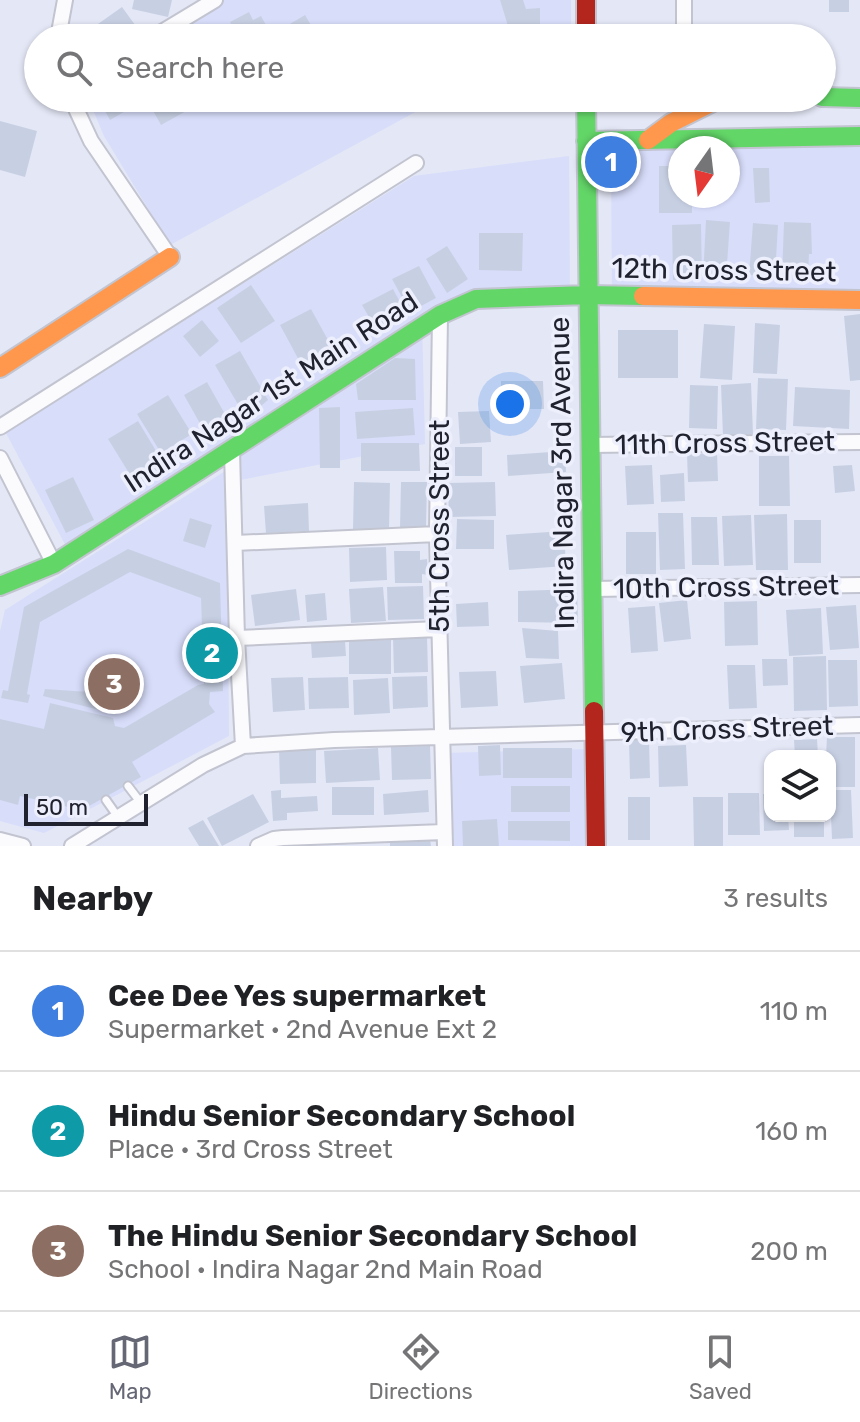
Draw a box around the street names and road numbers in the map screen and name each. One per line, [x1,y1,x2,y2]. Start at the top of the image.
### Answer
street label: 12th Cross Street [611,252,837,288]
street label: Indira Nagar 1st Main Road [118,285,424,499]
street label: Indira Nagar 3rd Avenue [543,316,581,630]
street label: 5th Cross Street [423,419,456,632]
street label: 11th Cross Street [615,425,835,461]
street label: 10th Cross Street [613,569,839,605]
street label: 9th Cross Street [620,709,834,749]

